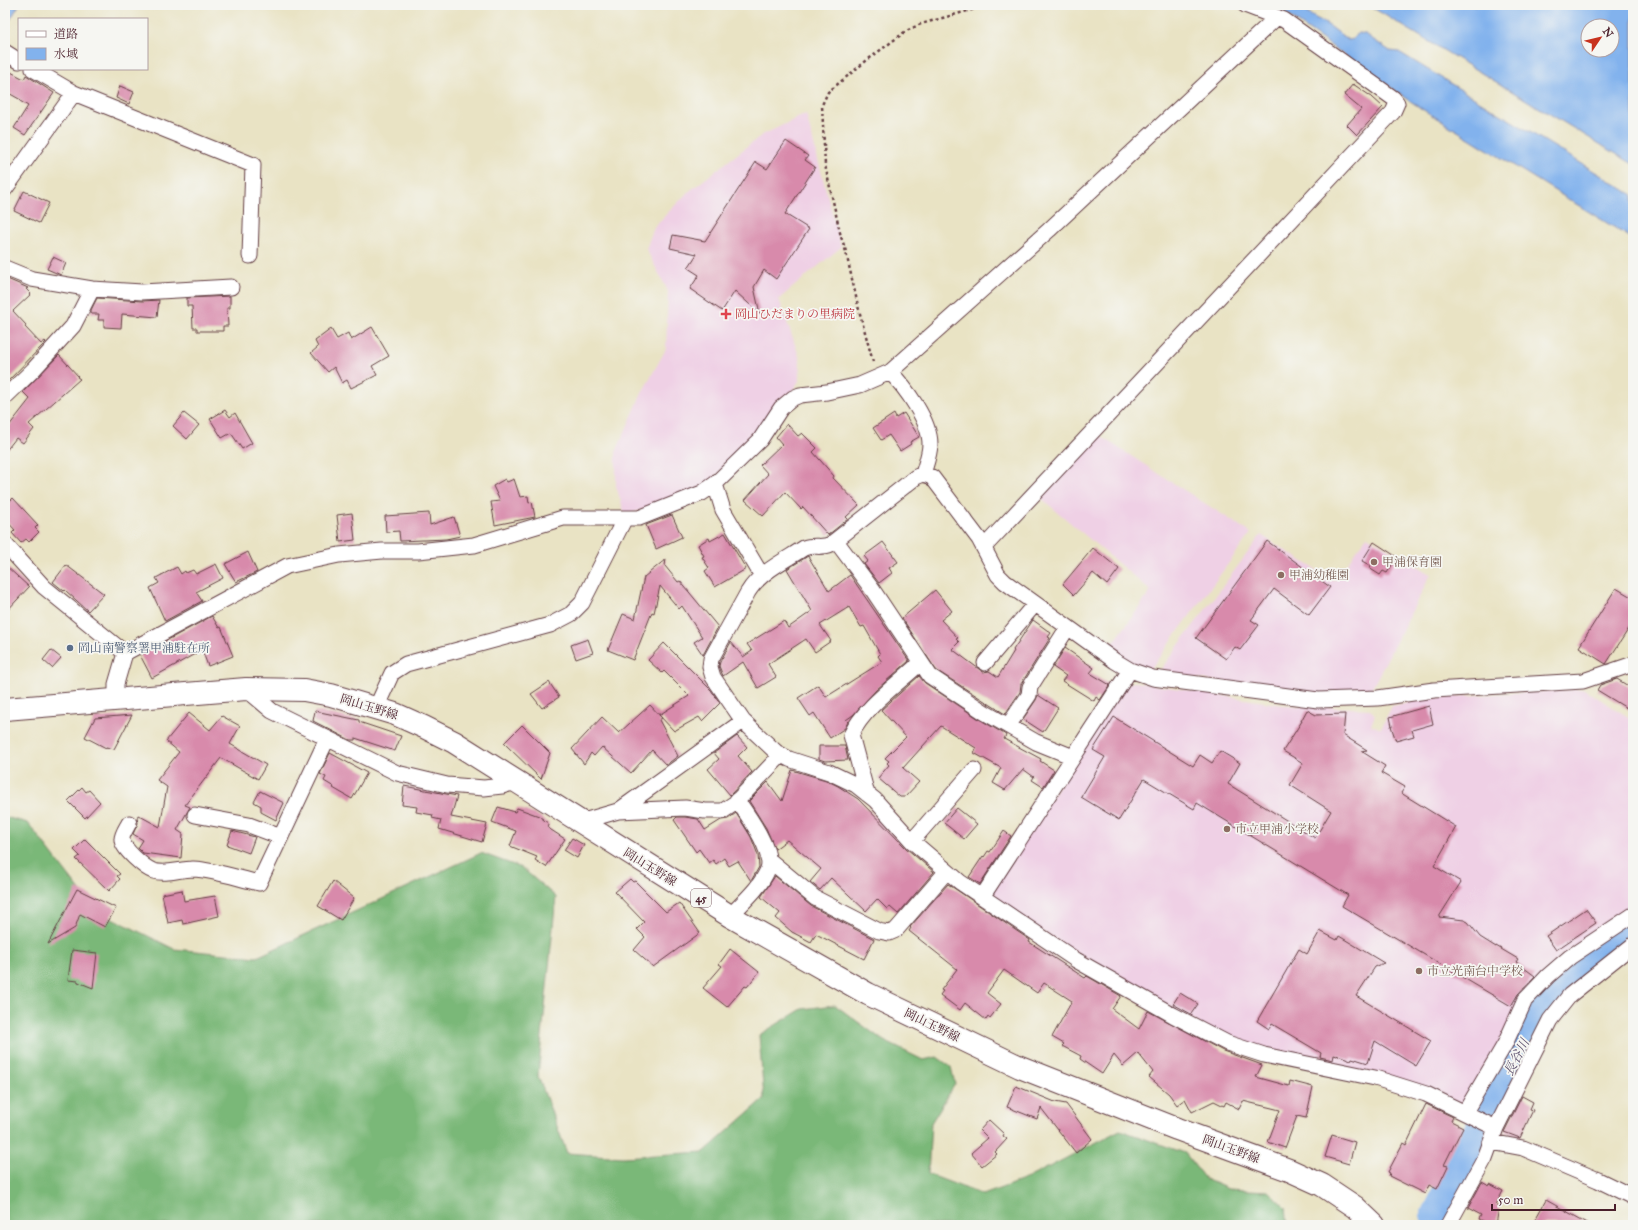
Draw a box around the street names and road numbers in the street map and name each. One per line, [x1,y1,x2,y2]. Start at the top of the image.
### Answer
street label: 岡山玉野線 [338,692,400,722]
street label: 岡山玉野線 [621,845,679,889]
road number: 45 [691,889,711,907]
street label: 岡山玉野線 [902,1006,962,1044]
street label: 岡山玉野線 [1200,1132,1262,1166]

